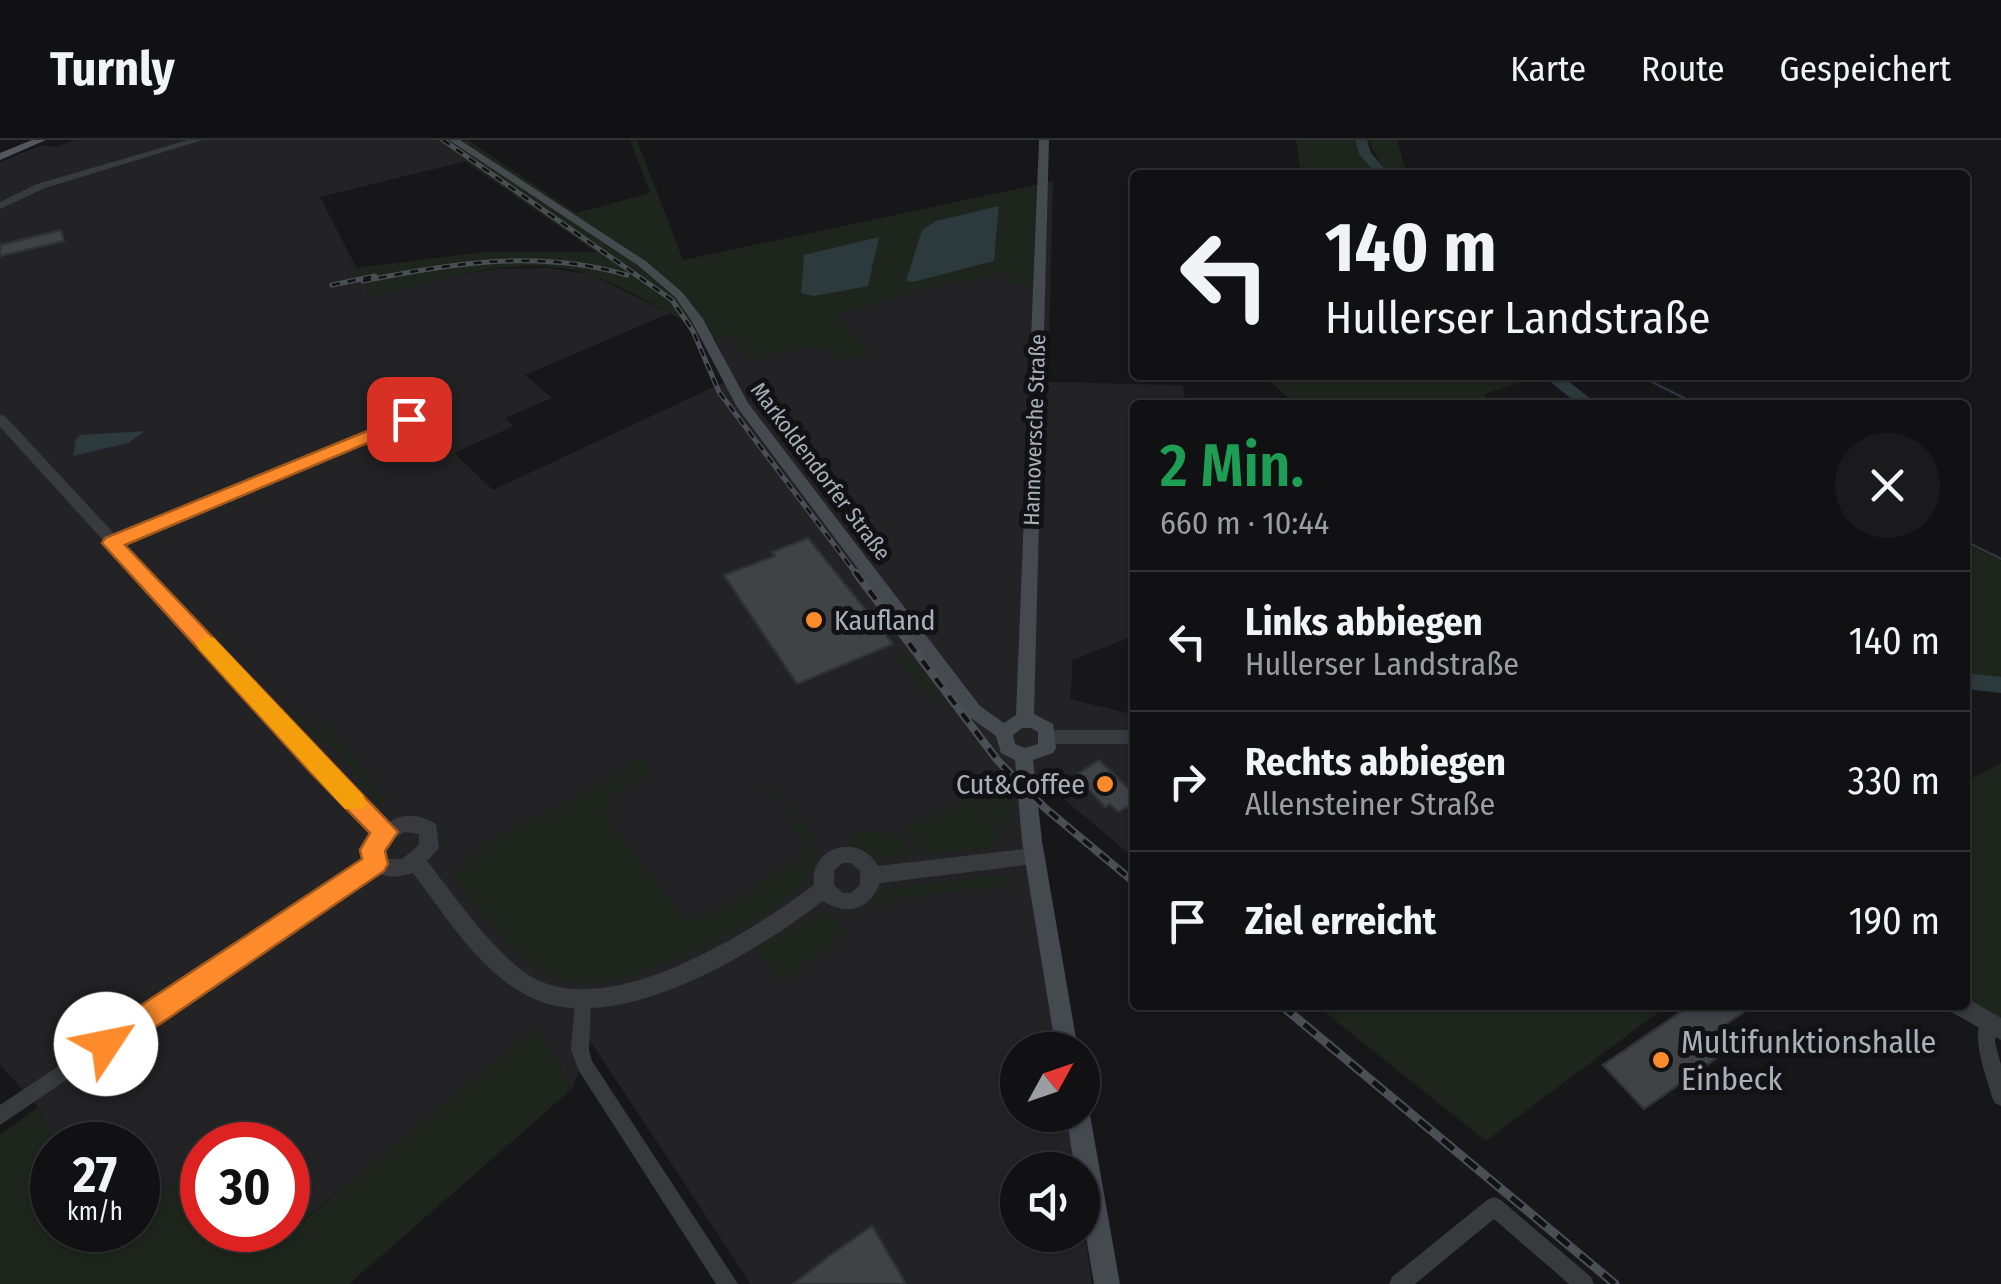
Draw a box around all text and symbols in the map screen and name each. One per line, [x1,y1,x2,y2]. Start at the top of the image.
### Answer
text: Turnly [50,40,175,98]
text: Karte [1510,48,1586,90]
text: Route [1641,48,1725,90]
text: Gespeichert [1780,48,1951,90]
text: 140 m [1325,206,1497,290]
icon: left [1160,210,1290,340]
text: Hullerser Landstraße [1325,291,1710,345]
street label: Hannoversche Straße [1018,334,1051,526]
pin [367,377,452,462]
street label: Markoldendorfer Straße [745,377,896,565]
icon: arrive [382,392,437,447]
text: 2 Min. [1160,430,1304,502]
button: close [1835,433,1940,538]
text: 660 m · 10:44 [1160,504,1329,542]
text: Links abbiegen [1245,599,1483,645]
place label: Kaufland [834,604,936,637]
marker: Kaufland [803,609,825,631]
icon: left [1160,614,1215,669]
text: 140 m [1849,618,1940,664]
text: Hullerser Landstraße [1245,645,1519,683]
text: Rechts abbiegen [1245,739,1506,785]
icon: right [1160,754,1215,809]
text: 330 m [1848,758,1940,804]
place label: Cut&Coffee [956,768,1085,801]
marker: Cut&Coffee [1094,773,1116,795]
text: Allensteiner Straße [1245,785,1495,823]
icon: arrive [1160,894,1215,949]
text: Ziel erreicht [1245,898,1436,944]
text: 190 m [1849,898,1940,944]
position arrow [54,992,158,1096]
place label: Multifunktionshalle Einbeck [1681,1023,1936,1098]
north arrow [1000,1032,1100,1132]
map controls [1000,1032,1100,1252]
marker: Multifunktionshalle Einbeck [1650,1049,1672,1071]
speed limit sign: 30 [180,1122,310,1252]
text: 27 [73,1145,117,1205]
button: sound [1000,1152,1100,1252]
text: km/h [67,1197,123,1227]

